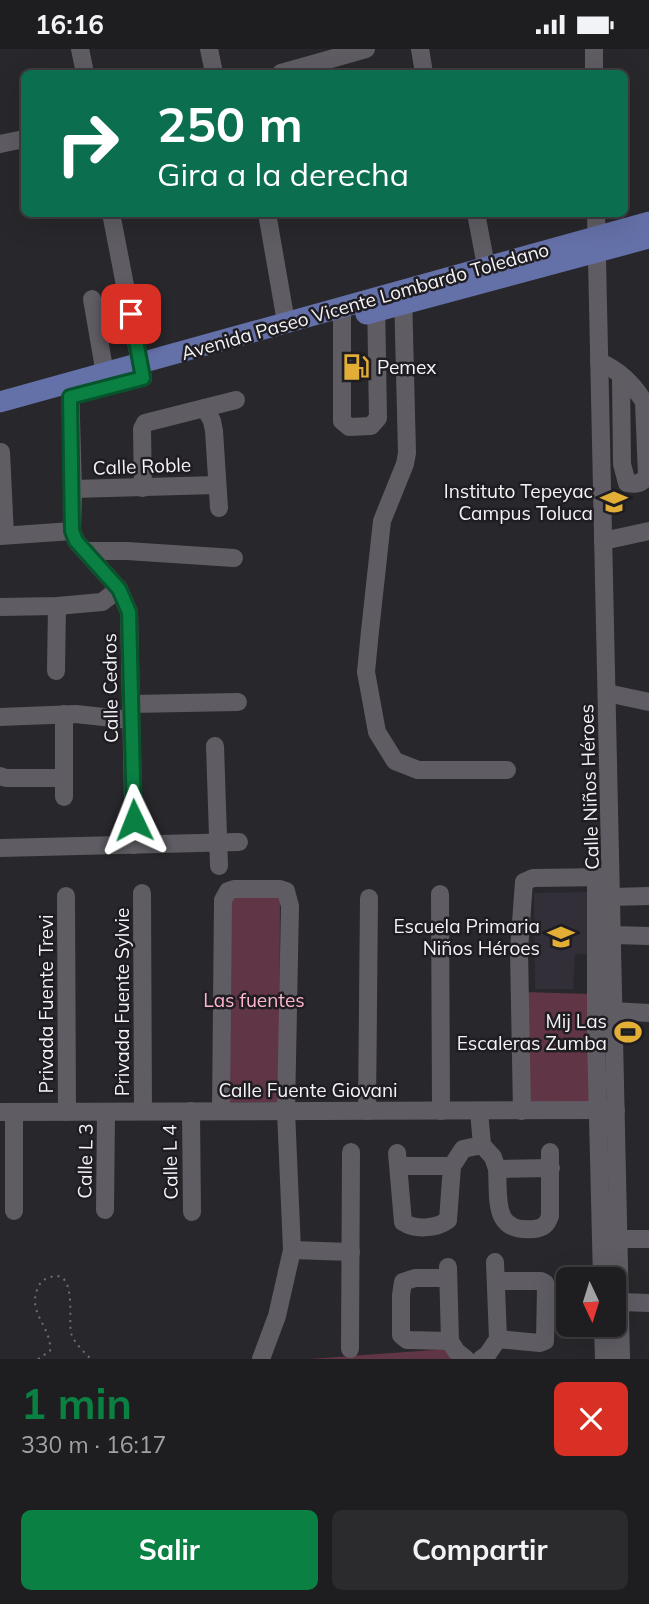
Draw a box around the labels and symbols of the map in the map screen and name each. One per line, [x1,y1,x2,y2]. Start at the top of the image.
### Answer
street label: Avenida Paseo Vicente Lombardo Toledano [178,237,552,365]
pin [101,284,161,344]
fuel station icon: Pemex [341,352,371,382]
place label: Pemex [377,355,436,379]
street label: Calle Roble [92,452,192,480]
place label: Instituto Tepeyac Campus Toluca [444,479,593,525]
school or university icon: Instituto Tepeyac Campus Toluca [599,487,629,517]
street label: Calle Cedros [97,633,123,743]
street label: Calle Niños Héroes [574,704,604,870]
position arrow [97,783,171,857]
street label: Privada Fuente Sylvie [110,908,134,1096]
street label: Privada Fuente Trevi [34,914,58,1094]
place label: Escuela Primaria Niños Héroes [393,914,540,960]
school or university icon: Escuela Primaria Niños Héroes [546,922,576,952]
park label: Las fuentes [203,988,305,1012]
place label: Mij Las Escaleras Zumba [457,1009,607,1055]
sports icon: Mij Las Escaleras Zumba [613,1017,643,1047]
street label: Calle Fuente Giovani [218,1078,398,1102]
street label: Calle L 3 [72,1123,98,1199]
street label: Calle L 4 [157,1124,183,1200]
north arrow [556,1267,626,1337]

